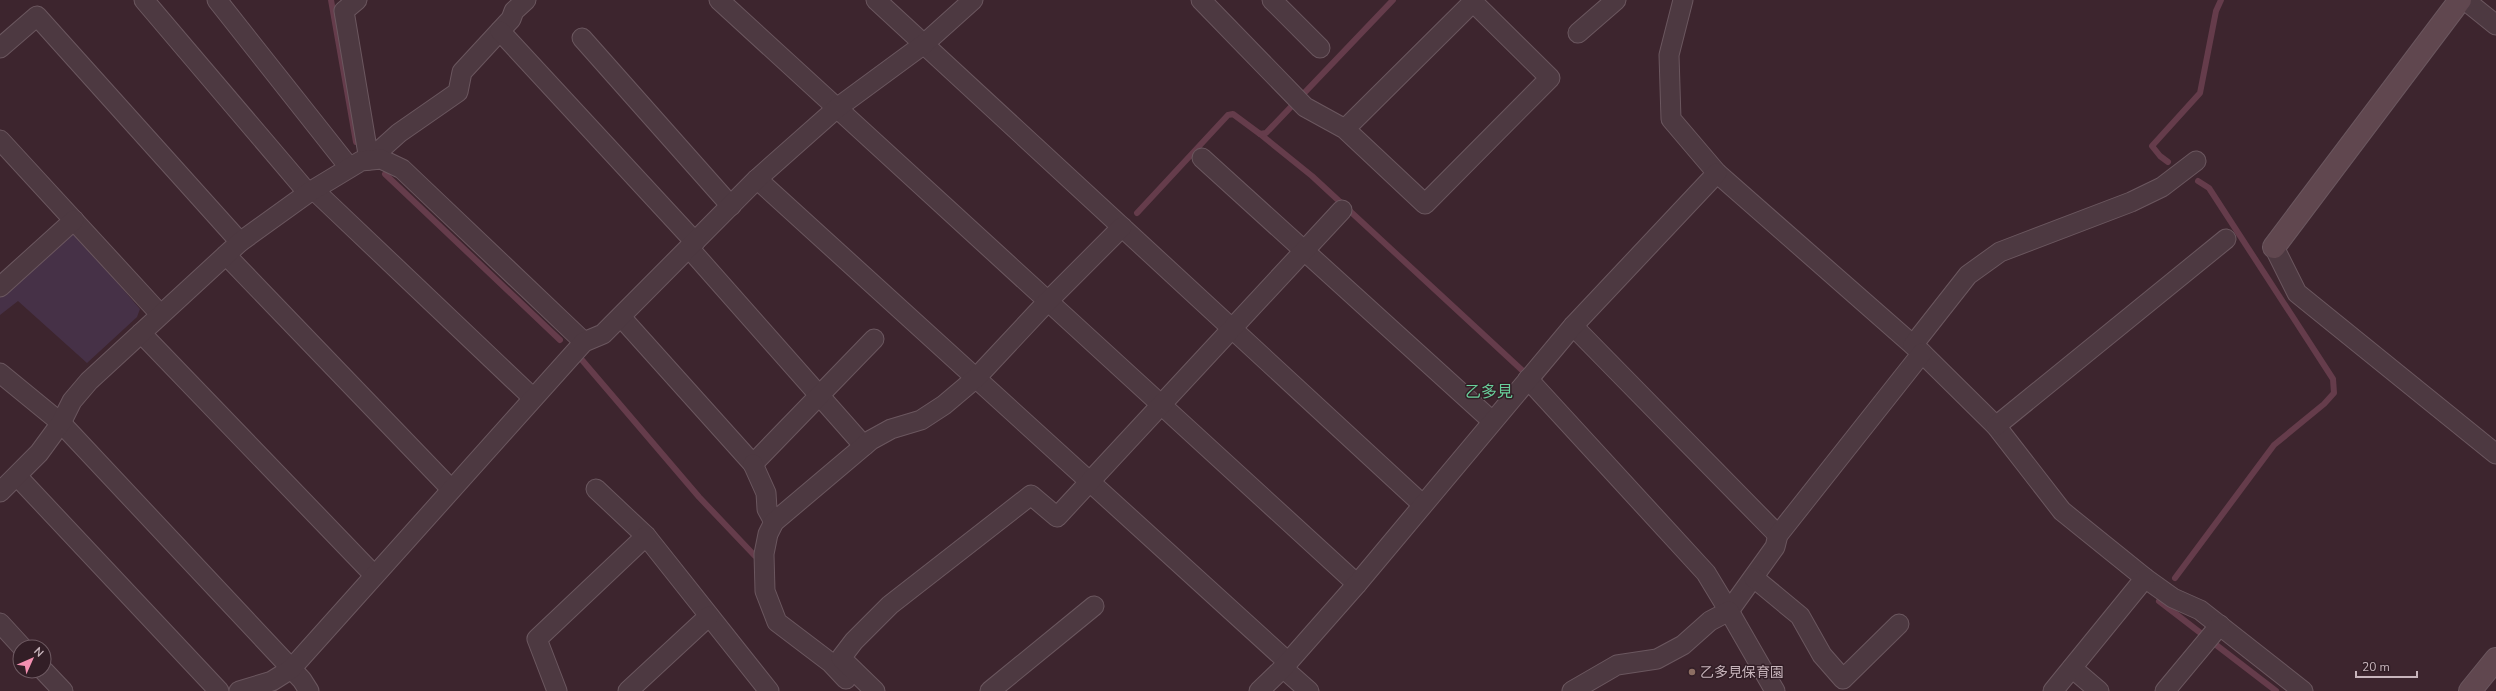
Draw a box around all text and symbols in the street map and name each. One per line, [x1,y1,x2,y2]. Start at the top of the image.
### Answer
district label: 乙多見 [1465,381,1513,403]
north arrow [12,639,52,679]
text: N [31,644,47,660]
scale bar [2356,653,2417,679]
text: 20 m [2362,659,2390,675]
place label: 乙多見保育園 [1700,663,1784,682]
marker: 乙多見保育園 [1687,667,1697,677]

